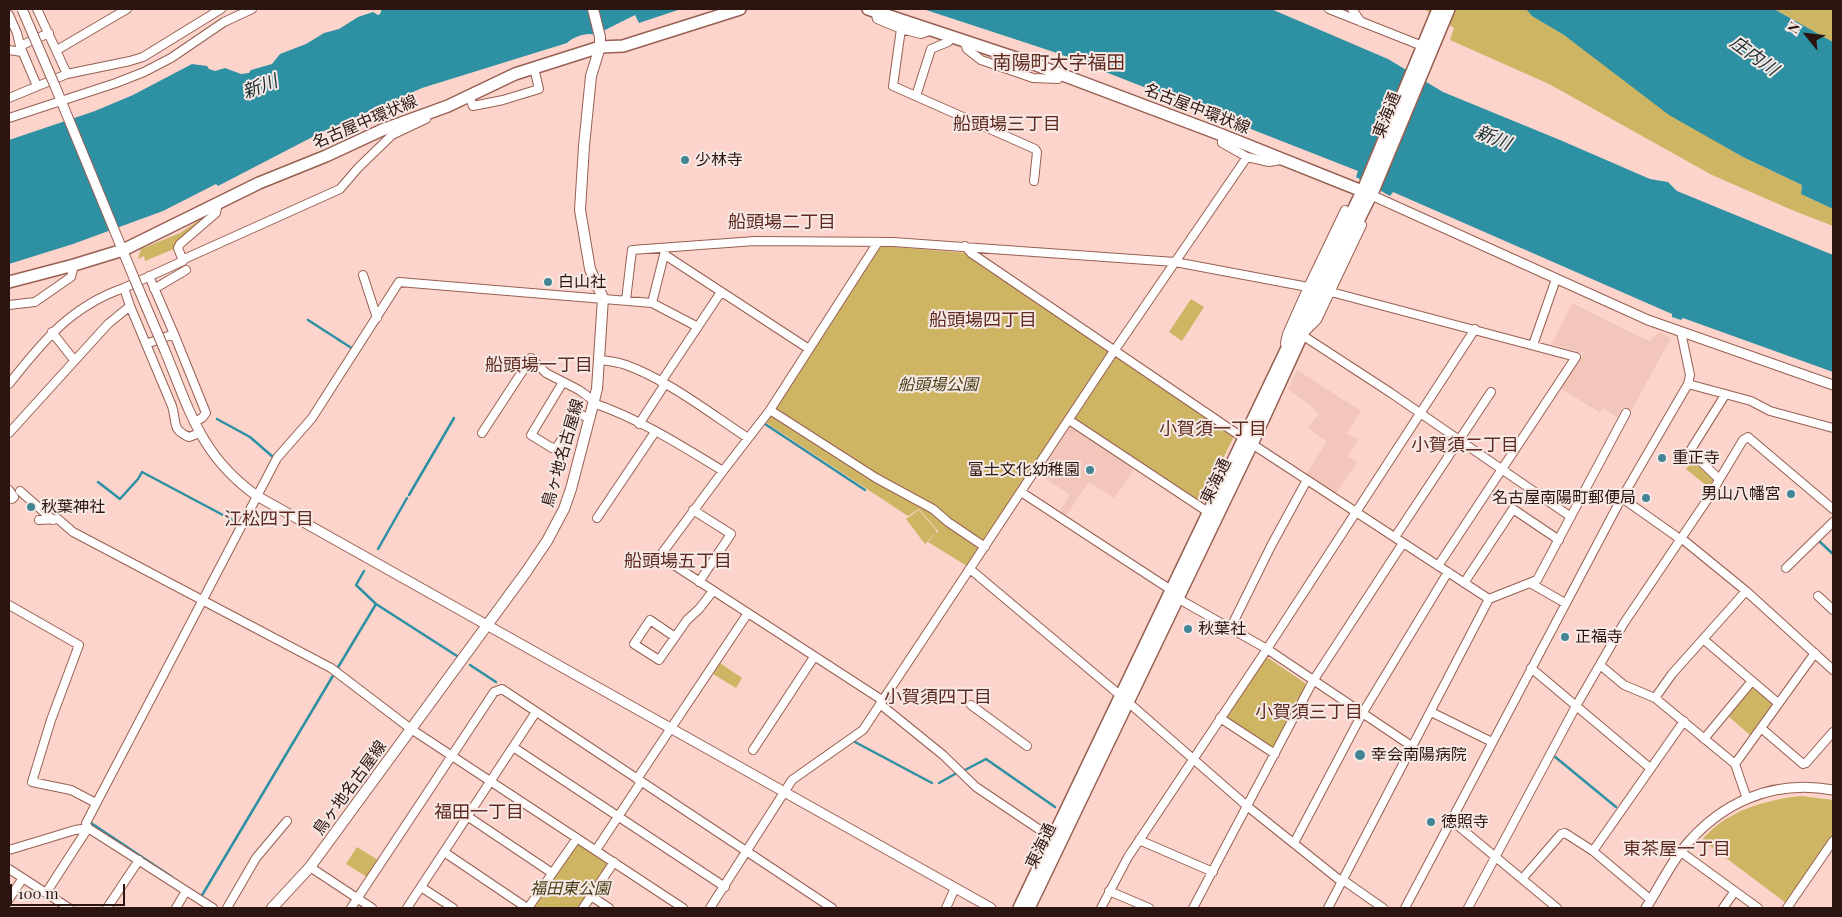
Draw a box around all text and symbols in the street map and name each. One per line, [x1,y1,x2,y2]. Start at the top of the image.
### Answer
north arrow [1782,10,1832,60]
text: N [1783,18,1804,37]
water label: 庄内川 [1726,31,1782,81]
district label: 南陽町大字福田 [993,52,1125,74]
water label: 新川 [239,70,281,104]
street label: 名古屋中環状線 [1141,80,1253,138]
street label: 東海通 [1369,89,1405,141]
street label: 名古屋中環状線 [310,91,420,153]
district label: 船頭場三丁目 [953,113,1061,135]
water label: 新川 [1472,121,1514,155]
place label: 少林寺 [695,150,743,170]
marker: 少林寺 [679,154,691,166]
district label: 船頭場二丁目 [728,211,836,233]
place label: 白山社 [558,272,606,292]
marker: 白山社 [542,276,554,288]
district label: 船頭場四丁目 [929,309,1037,331]
district label: 船頭場一丁目 [485,354,593,376]
park label: 船頭場公園 [898,375,978,395]
street label: 鳥ヶ地名古屋線 [538,397,588,509]
district label: 小賀須一丁目 [1159,418,1267,440]
district label: 小賀須二丁目 [1411,434,1519,456]
place label: 重正寺 [1672,448,1720,468]
marker: 重正寺 [1656,452,1668,464]
street label: 東海通 [1197,455,1235,507]
place label: 富士文化幼稚園 [968,460,1080,480]
marker: 富士文化幼稚園 [1084,464,1096,476]
place label: 男山八幡宮 [1701,484,1781,504]
place label: 名古屋南陽町郵便局 [1492,488,1636,508]
marker: 男山八幡宮 [1785,488,1797,500]
marker: 名古屋南陽町郵便局 [1640,492,1652,504]
place label: 秋葉神社 [41,497,105,517]
marker: 秋葉神社 [25,501,37,513]
district label: 江松四丁目 [224,508,314,530]
district label: 船頭場五丁目 [624,550,732,572]
place label: 秋葉社 [1198,619,1246,639]
marker: 秋葉社 [1182,623,1194,635]
place label: 正福寺 [1575,627,1623,647]
marker: 正福寺 [1559,631,1571,643]
district label: 小賀須四丁目 [884,686,992,708]
district label: 小賀須三丁目 [1255,701,1363,723]
street label: 鳥ヶ地名古屋線 [309,737,391,839]
place label: 幸会南陽病院 [1371,745,1467,765]
marker: 幸会南陽病院 [1353,748,1367,762]
district label: 福田一丁目 [434,801,524,823]
place label: 徳照寺 [1441,812,1489,832]
marker: 徳照寺 [1425,816,1437,828]
street label: 東海通 [1022,820,1060,872]
district label: 東茶屋一丁目 [1623,838,1731,860]
scale bar [12,874,128,906]
park label: 福田東公園 [530,879,610,899]
text: 100 m [18,883,59,903]

